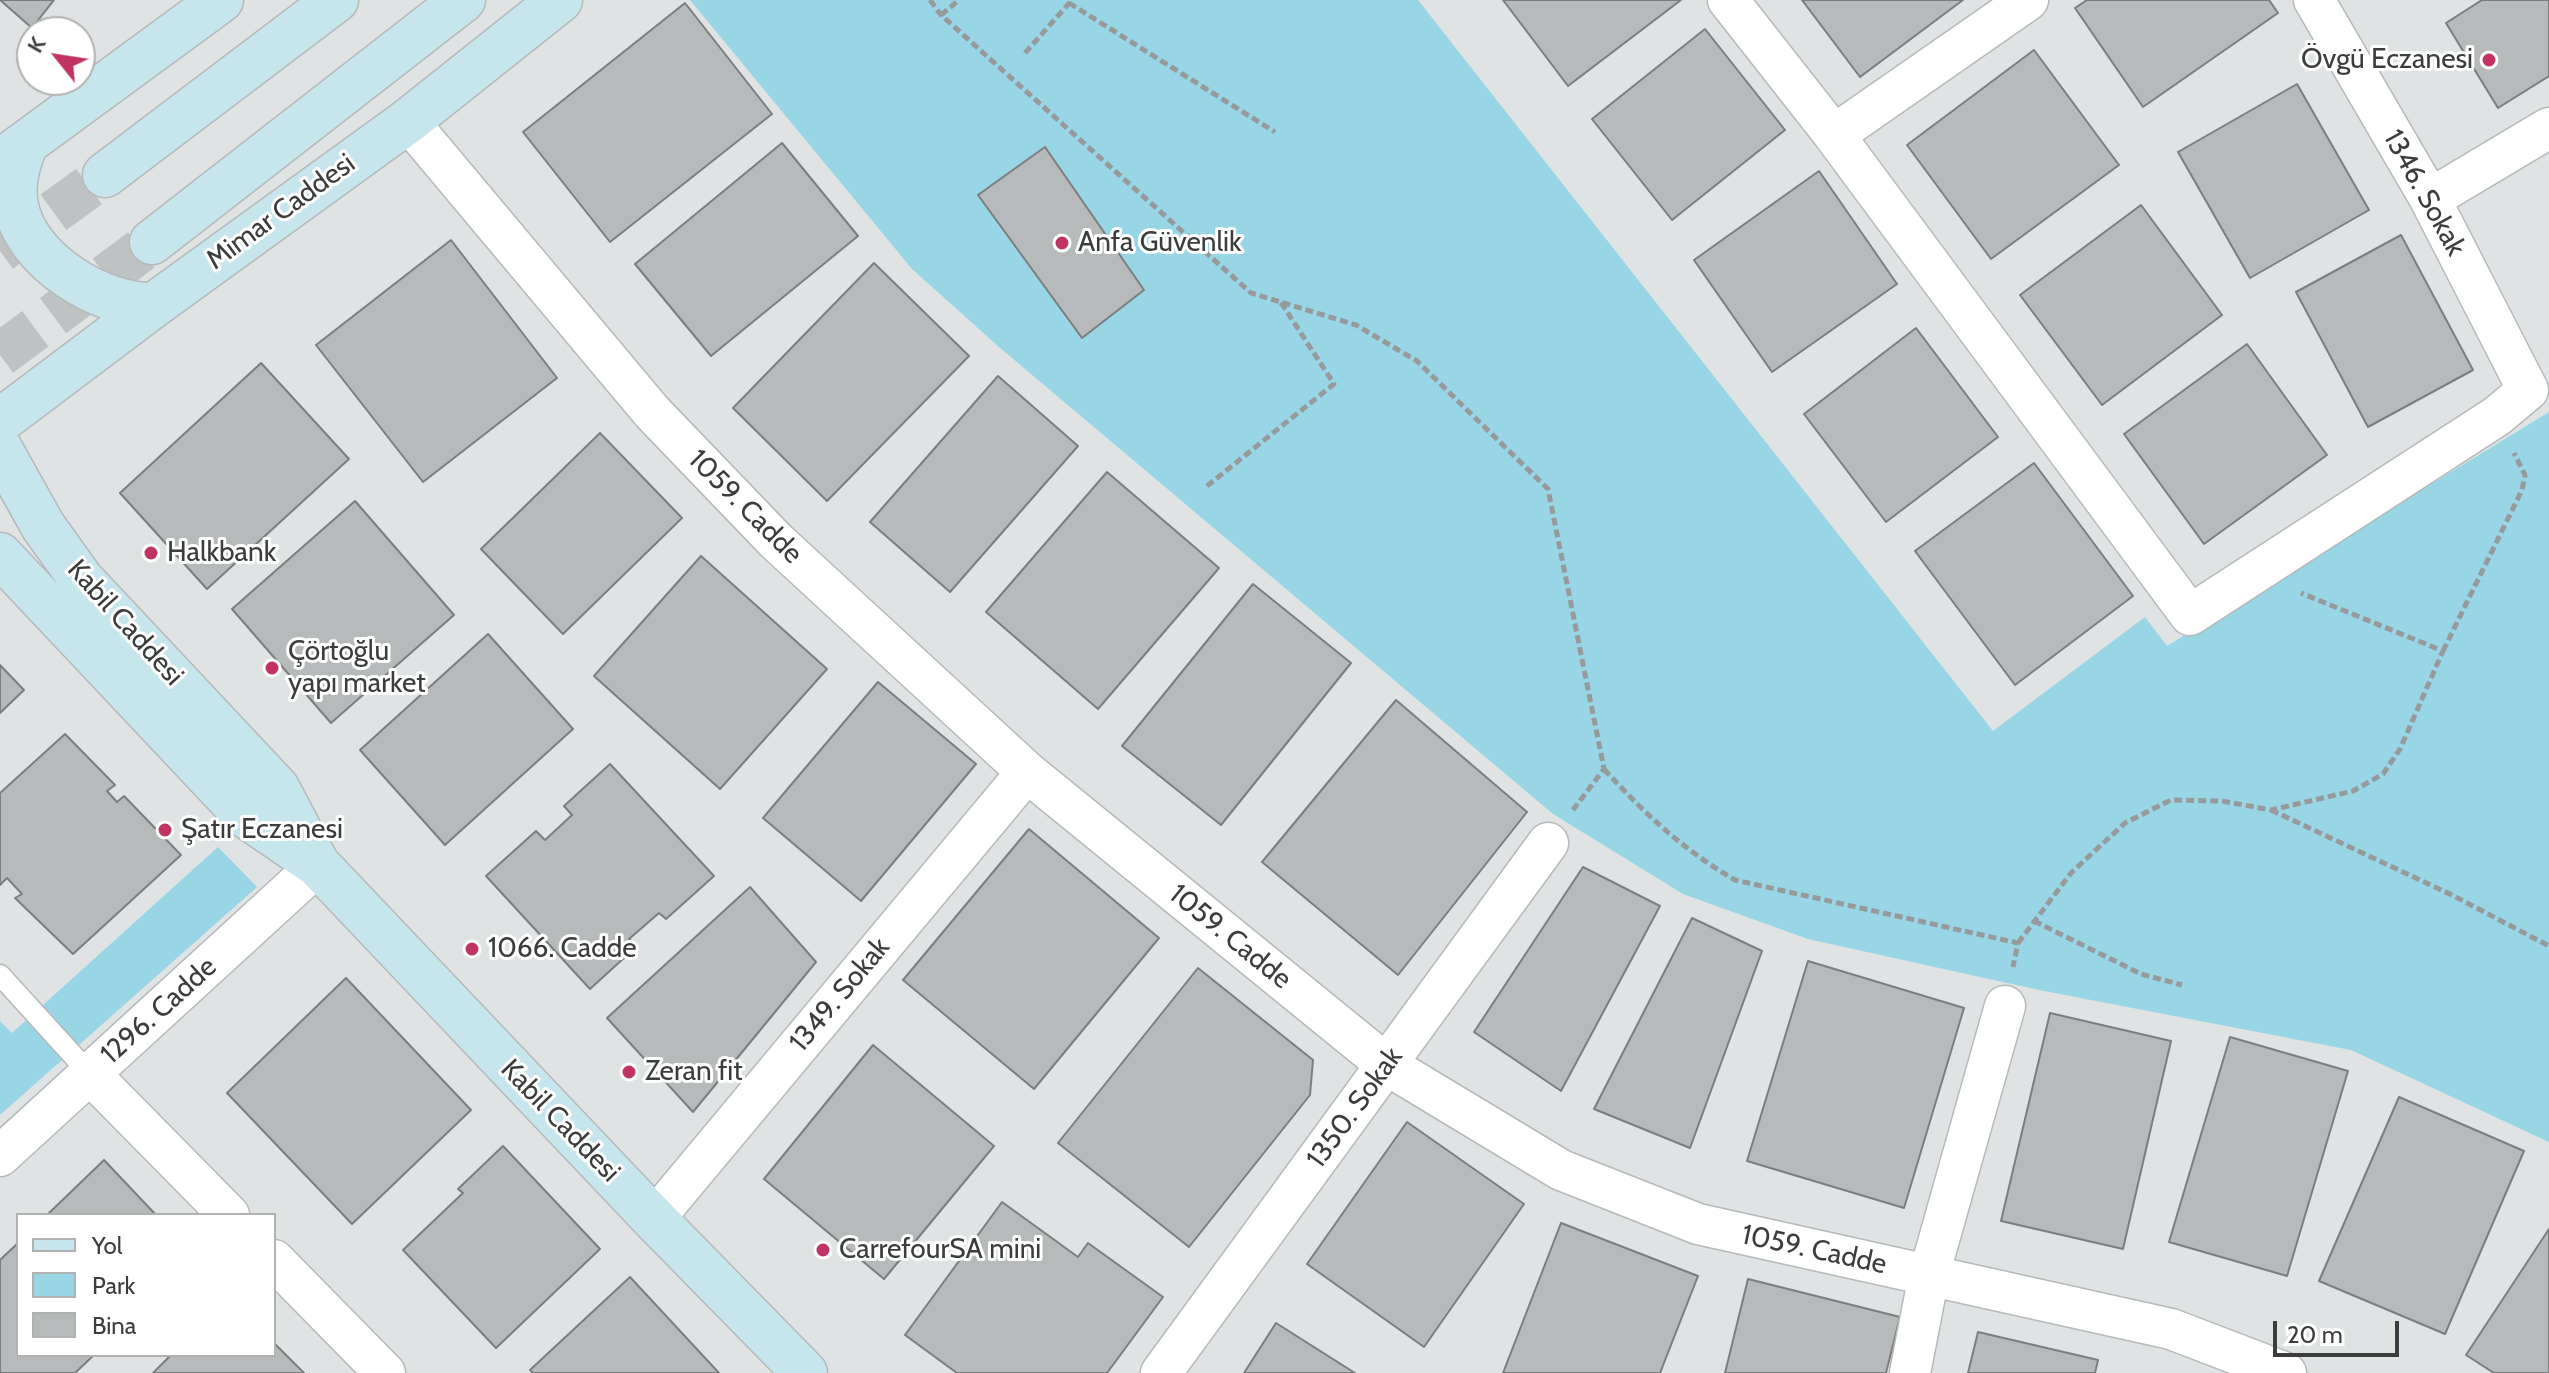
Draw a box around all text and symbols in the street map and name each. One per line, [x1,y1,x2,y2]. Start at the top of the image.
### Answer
north arrow [16,16,96,96]
text: K [21,32,52,57]
place label: Övgü Eczanesi [2301,43,2473,77]
marker: Övgü Eczanesi [2480,51,2498,69]
street label: 1346. Sokak [2376,124,2472,262]
street label: Mimar Caddesi [200,147,362,277]
place label: Anfa Güvenlik [1078,226,1242,260]
marker: Anfa Güvenlik [1053,234,1071,252]
street label: 1059. Cadde [681,443,809,571]
place label: Halkbank [167,536,276,570]
marker: Halkbank [142,544,160,562]
street label: Kabil Caddesi [60,553,190,693]
place label: Çörtoğlu yapı market [288,635,426,701]
marker: Çörtoğlu yapı market [263,659,281,677]
place label: Şatır Eczanesi [181,813,343,847]
marker: Şatır Eczanesi [156,821,174,839]
street label: 1059. Cadde [1162,878,1298,996]
street label: 1349. Sokak [783,931,897,1059]
place label: 1066. Cadde [488,932,637,966]
marker: 1066. Cadde [463,940,481,958]
street label: 1296. Cadde [94,950,224,1072]
street label: 1350. Sokak [1300,1041,1410,1175]
street label: Kabil Caddesi [493,1053,627,1189]
place label: Zeran fit [645,1055,743,1089]
marker: Zeran fit [620,1063,638,1081]
legend [16,1213,276,1357]
street label: 1059. Cadde [1738,1218,1890,1282]
text: Yol [92,1231,122,1260]
place label: CarrefourSA mini [839,1233,1041,1267]
marker: CarrefourSA mini [814,1241,832,1259]
text: Park [92,1271,135,1300]
scale bar [2277,1305,2403,1355]
text: Bina [92,1311,136,1340]
text: 20 m [2287,1320,2343,1349]

